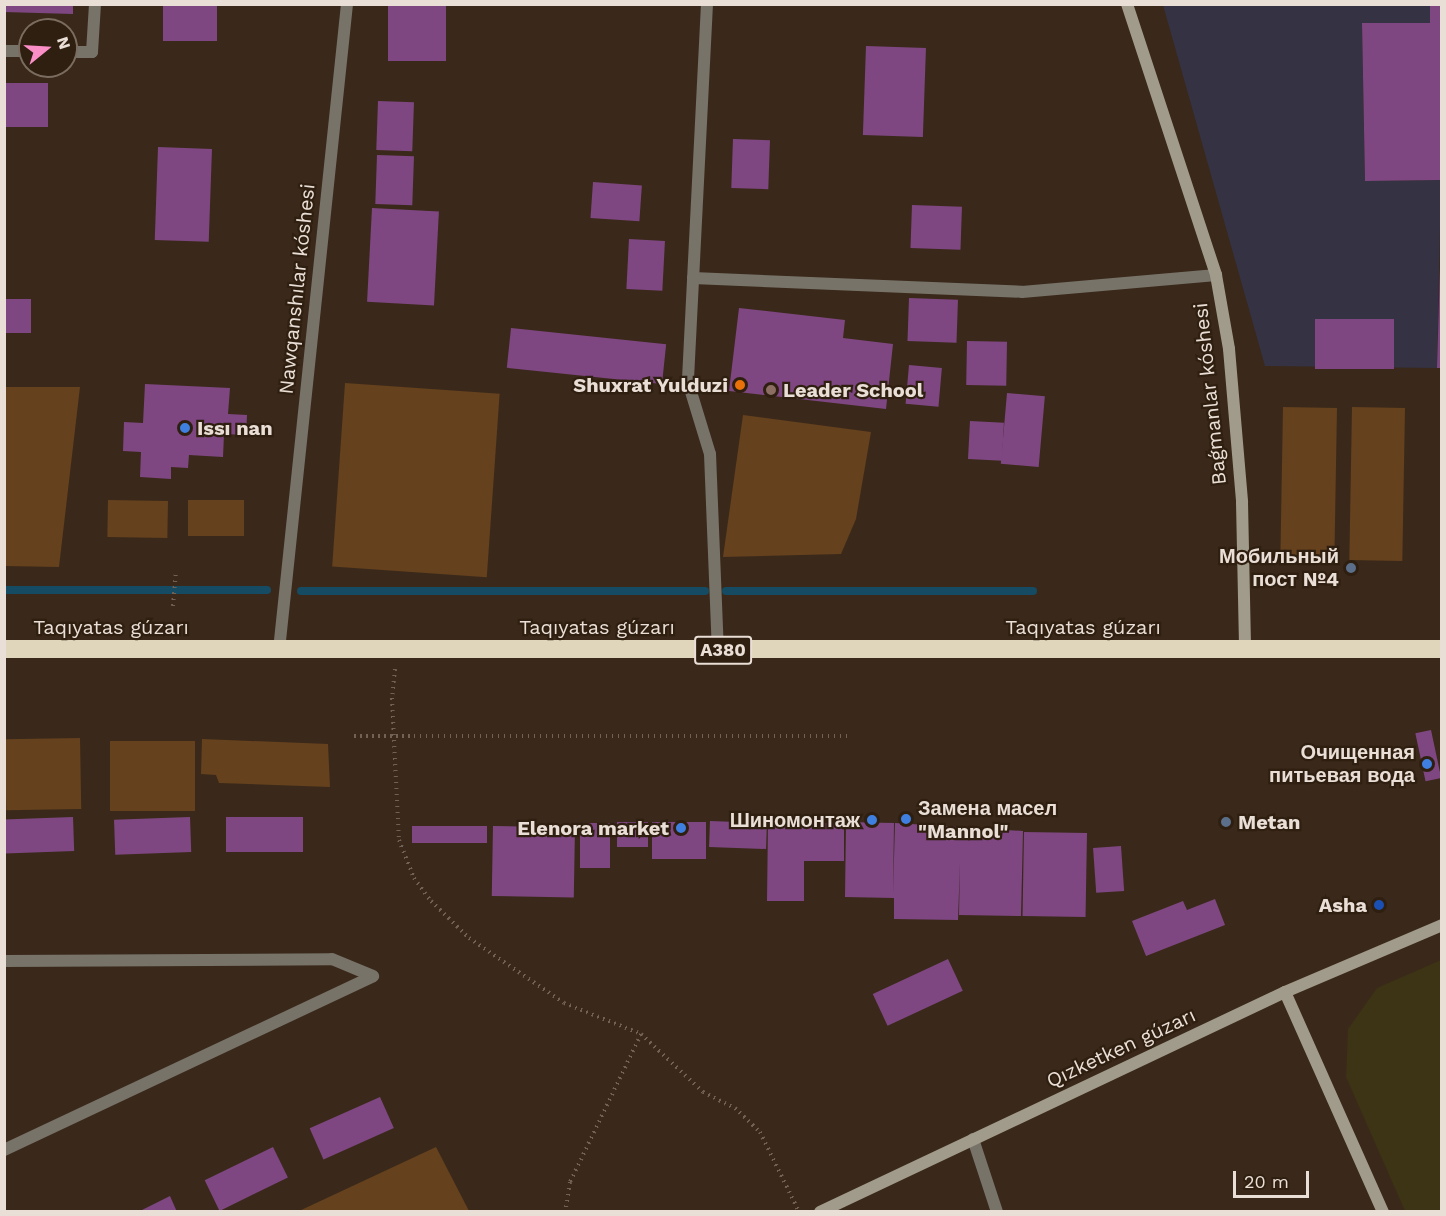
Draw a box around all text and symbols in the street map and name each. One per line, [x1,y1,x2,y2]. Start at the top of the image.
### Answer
north arrow [18,18,78,78]
text: N [53,34,75,51]
street label: Nawqanshılar kóshesi [274,182,320,396]
street label: Baǵmanlar kóshesi [1188,301,1232,487]
place label: Shuxrat Yulduzi [573,373,728,397]
marker: Shuxrat Yulduzi [733,378,747,392]
place label: Leader School [783,378,924,402]
marker: Leader School [764,383,778,397]
place label: Issı nan [197,416,273,440]
marker: Issı nan [178,421,192,435]
place label: Мобильный пост №4 [1219,544,1339,591]
marker: Мобильный пост №4 [1344,561,1358,575]
street label: Taqıyatas gúzarı [33,615,189,639]
street label: Taqıyatas gúzarı [519,615,675,639]
street label: Taqıyatas gúzarı [1005,615,1161,639]
road number: A380 [693,635,753,665]
place label: Очищенная питьевая вода [1269,740,1415,787]
marker: Очищенная питьевая вода [1420,757,1434,771]
place label: Замена масел "Mannol" [918,796,1057,843]
place label: Шиномонтаж [730,808,860,832]
place label: Metan [1238,810,1300,834]
marker: Замена масел "Mannol" [899,812,913,826]
marker: Шиномонтаж [865,813,879,827]
marker: Metan [1219,815,1233,829]
place label: Elenora market [517,816,669,840]
marker: Elenora market [674,821,688,835]
place label: Asha [1319,893,1367,917]
marker: Asha [1372,898,1386,912]
street label: Qızketken gúzarı [1043,1003,1199,1093]
scale bar [1236,1159,1312,1197]
text: 20 m [1244,1171,1289,1192]

